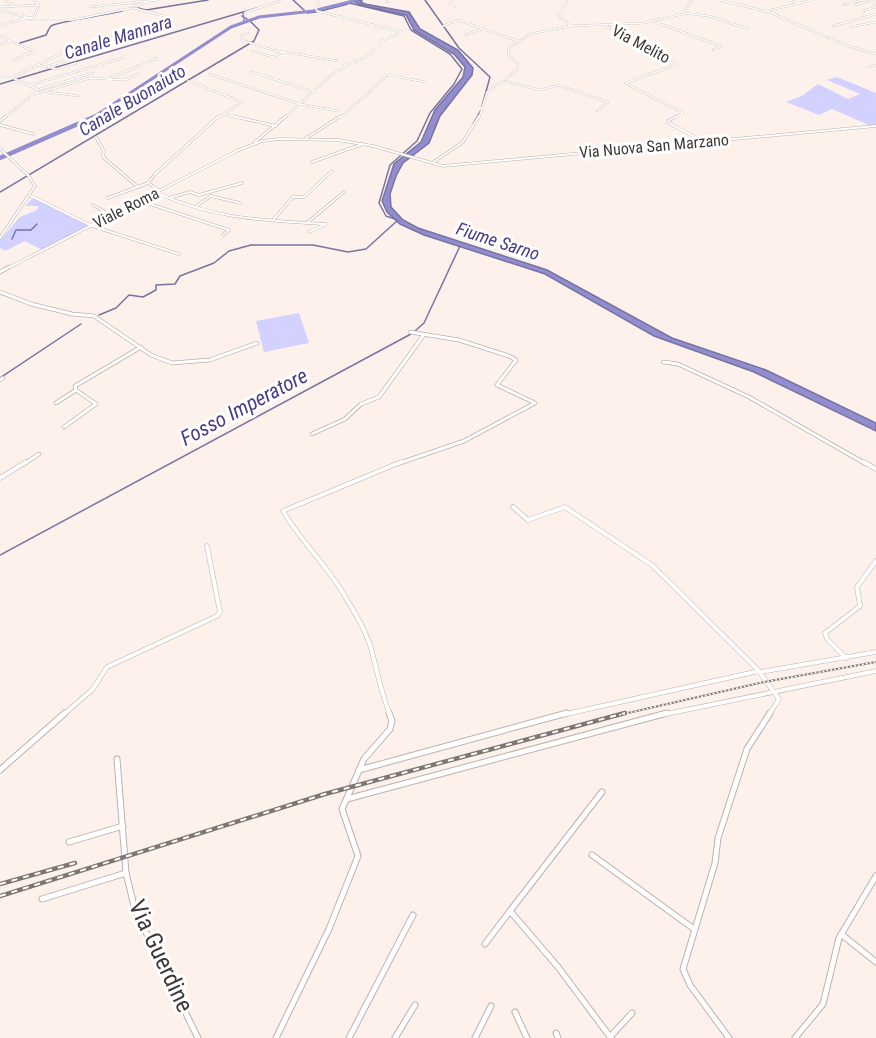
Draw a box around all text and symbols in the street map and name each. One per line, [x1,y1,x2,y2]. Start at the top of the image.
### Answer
water label: Canale Mannara [62,11,174,63]
street label: Via Melito [608,21,674,67]
water label: Canale Buonaiuto [75,60,189,140]
street label: Via Nuova San Marzano [578,130,730,162]
street label: Viale Roma [90,183,162,233]
water label: Fiume Sarno [454,218,542,264]
water label: Fosso Imperatore [176,363,312,451]
street label: Via Guerdine [123,896,199,1016]

